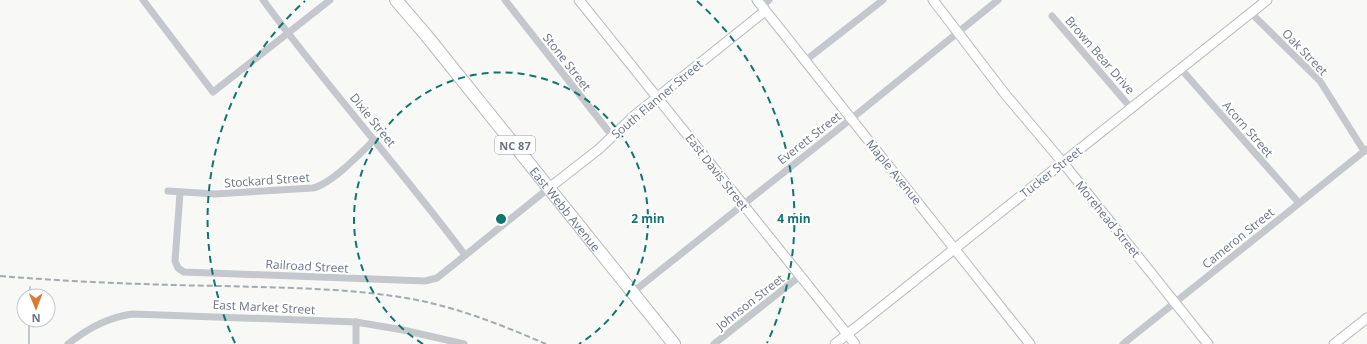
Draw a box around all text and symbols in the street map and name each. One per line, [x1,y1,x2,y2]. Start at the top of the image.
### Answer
street label: Brown Bear Drive [1061,12,1139,98]
street label: Oak Street [1278,25,1332,79]
street label: Stone Street [539,30,595,94]
street label: South Flanner Street [608,56,706,142]
street label: Dixie Street [346,90,400,150]
street label: Acorn Street [1219,97,1277,161]
street label: Everett Street [774,108,844,168]
street label: East Davis Street [682,130,752,214]
road number: NC 87 [495,136,535,154]
street label: Maple Avenue [862,136,926,208]
street label: Tucker Street [1016,142,1086,202]
street label: East Webb Avenue [526,163,605,255]
street label: Stockard Street [224,169,310,191]
street label: Morehead Street [1072,177,1144,261]
street label: Cameron Street [1198,204,1278,272]
text: 2 min [631,210,665,227]
text: 4 min [777,210,811,227]
centre of rings [494,212,508,226]
street label: Railroad Street [265,255,349,277]
street label: Johnson Street [712,270,788,335]
north arrow [16,288,56,328]
street label: East Market Street [212,296,316,318]
text: N [32,311,41,326]

